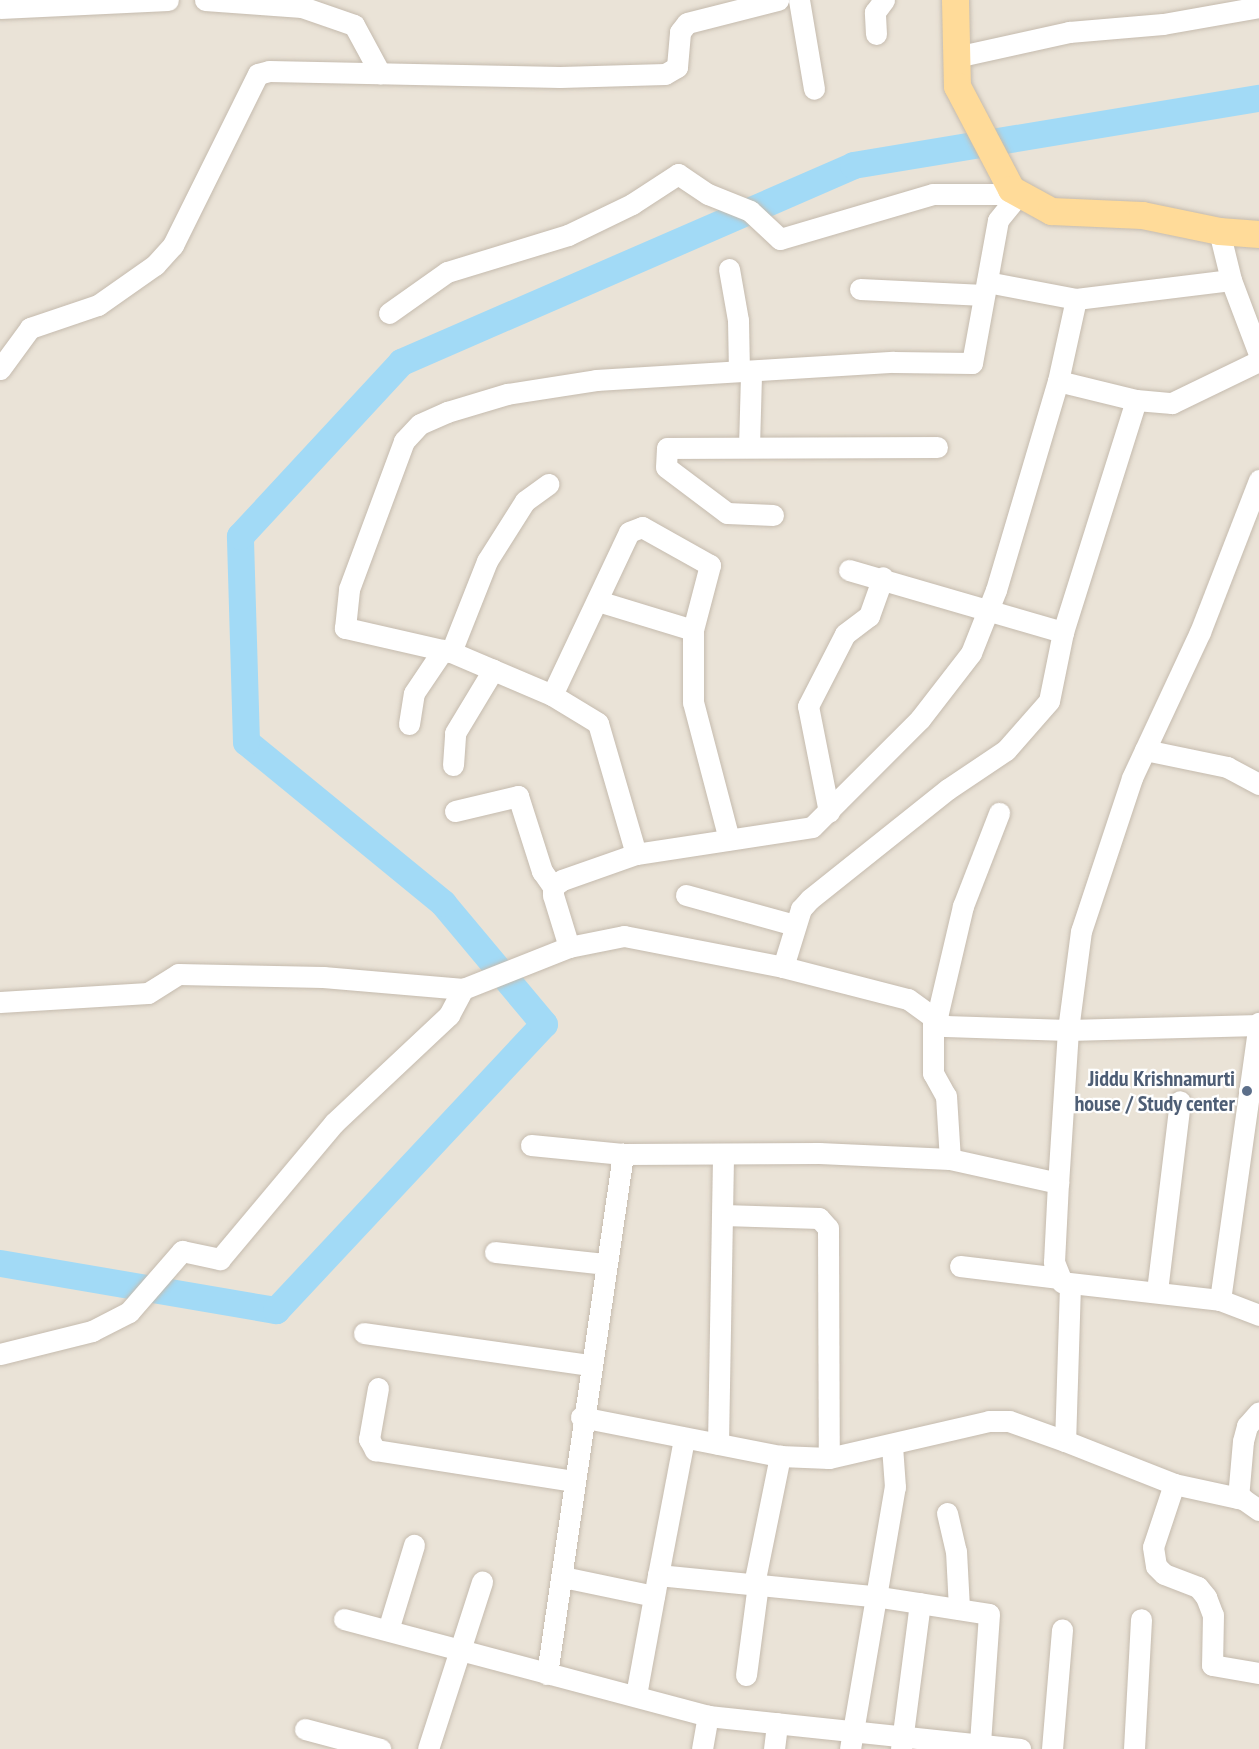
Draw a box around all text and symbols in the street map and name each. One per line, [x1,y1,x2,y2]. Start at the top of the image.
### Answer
place label: Jiddu Krishnamurti house / Study center [1074,1065,1235,1116]
marker: Jiddu Krishnamurti house / Study center [1240,1084,1254,1098]

